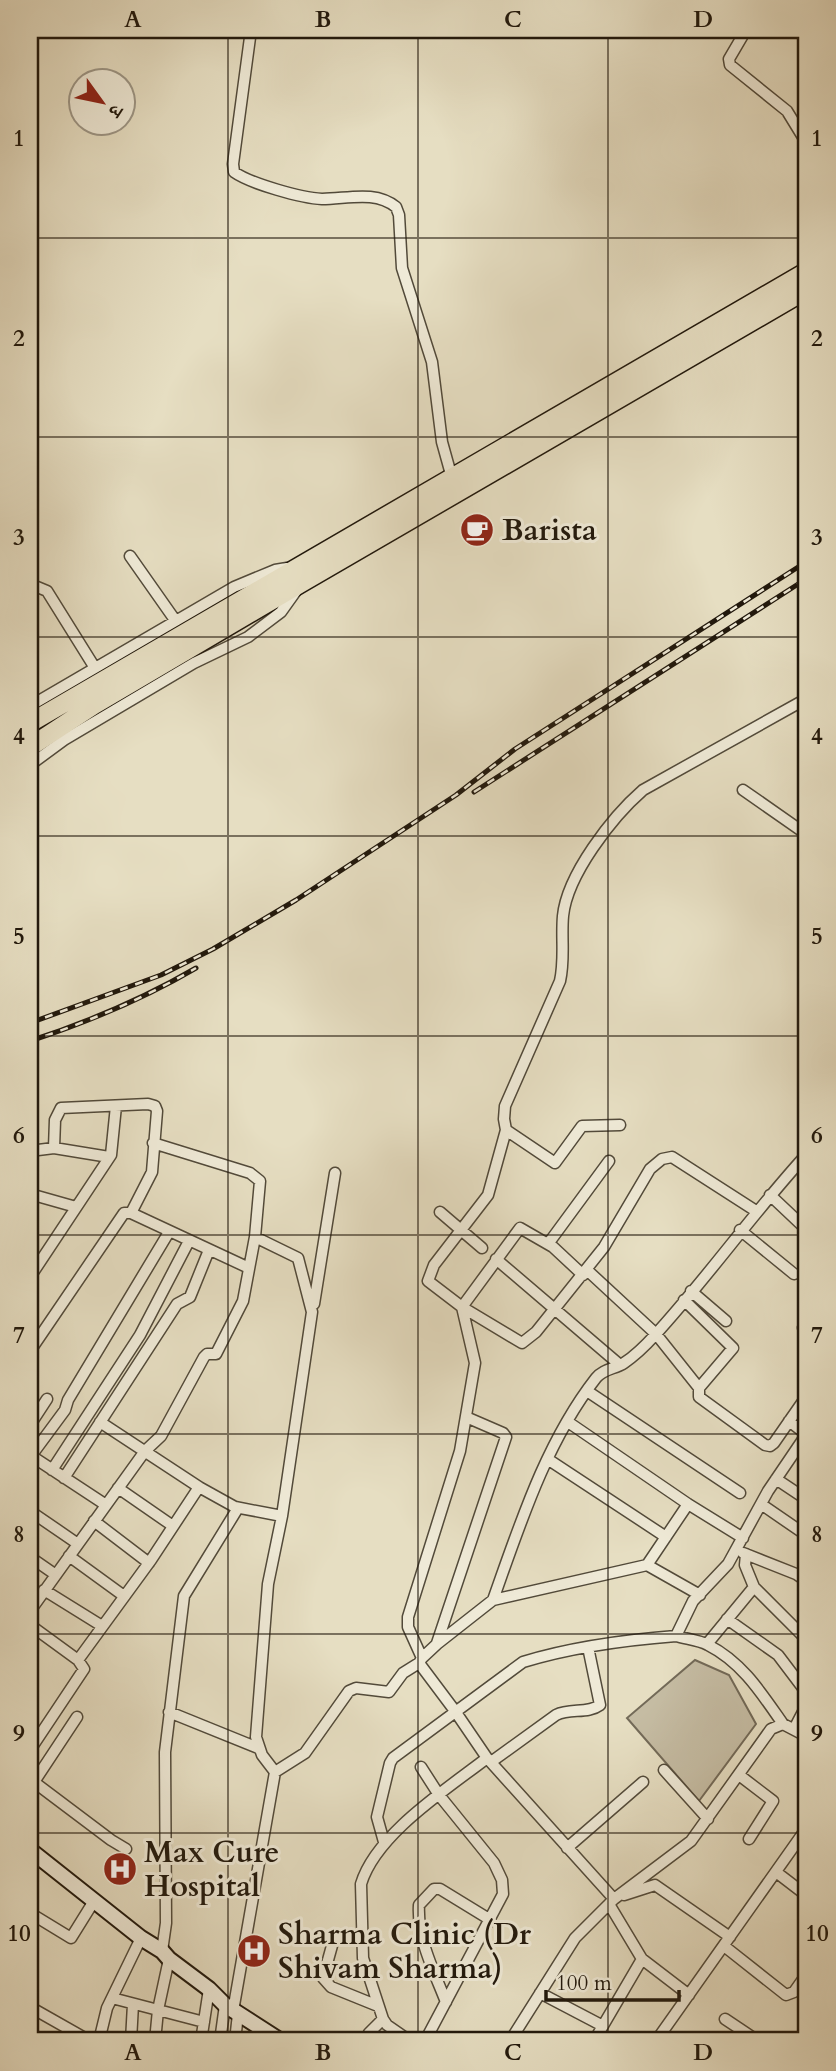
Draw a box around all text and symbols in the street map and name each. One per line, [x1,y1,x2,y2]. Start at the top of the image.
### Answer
text: A [124,4,142,35]
text: B [315,4,331,35]
text: C [504,4,522,35]
text: D [693,4,713,35]
north arrow [66,66,136,136]
text: उ [101,98,130,123]
text: 1 [13,123,25,154]
text: 1 [811,123,823,154]
text: 2 [13,323,25,354]
text: 2 [811,323,823,354]
place label: Barista [502,510,597,551]
cafe icon: Barista [458,511,496,549]
text: 3 [13,522,25,553]
text: 3 [811,522,823,553]
text: 4 [13,721,25,752]
text: 4 [811,721,823,752]
text: 5 [13,921,25,952]
text: 5 [811,921,823,952]
text: 6 [13,1120,25,1151]
text: 6 [811,1120,823,1151]
text: 7 [13,1320,25,1351]
text: 7 [811,1320,823,1351]
text: 8 [13,1519,25,1550]
text: 8 [811,1519,823,1550]
text: 9 [13,1718,25,1749]
text: 9 [811,1718,823,1749]
place label: Max Cure Hospital [144,1832,279,1907]
hospital icon: Max Cure Hospital [101,1850,139,1888]
place label: Sharma Clinic (Dr Shivam Sharma) [278,1914,532,1989]
text: 10 [7,1918,31,1949]
text: 10 [805,1918,829,1949]
hospital icon: Sharma Clinic (Dr Shivam Sharma) [235,1932,273,1970]
scale bar [546,1959,678,2003]
text: 100 m [556,1969,612,1998]
text: A [124,2037,142,2068]
text: B [315,2037,331,2068]
text: C [504,2037,522,2068]
text: D [693,2037,713,2068]

